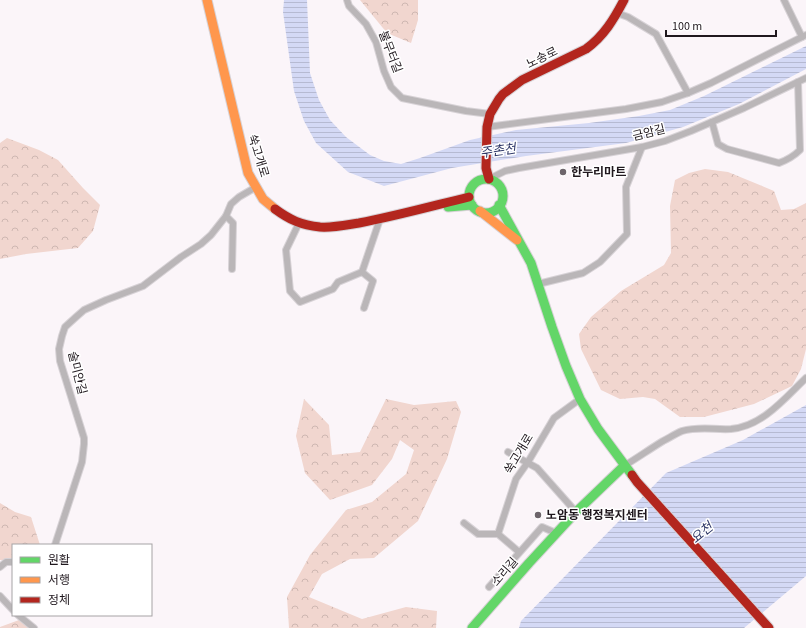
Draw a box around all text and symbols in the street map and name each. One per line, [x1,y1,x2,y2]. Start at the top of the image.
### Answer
scale bar [666,12,776,38]
text: 100 m [672,18,702,35]
street label: 불무터길 [374,28,406,76]
street label: 노송로 [523,43,561,73]
street label: 금암길 [631,121,667,145]
street label: 쑥고개로 [243,132,273,180]
water label: 주촌천 [479,139,518,162]
place label: 한누리마트 [571,164,626,181]
marker: 한누리마트 [558,167,568,177]
street label: 술미안길 [63,350,91,396]
street label: 쑥고개로 [500,431,538,477]
place label: 노암동 행정복지센터 [546,507,648,524]
marker: 노암동 행정복지센터 [533,510,543,520]
water label: 요천 [687,518,718,548]
legend [12,544,152,616]
text: 원활 [48,552,70,569]
street label: 소리길 [488,554,522,590]
text: 서행 [48,572,70,589]
text: 정체 [48,592,70,609]

